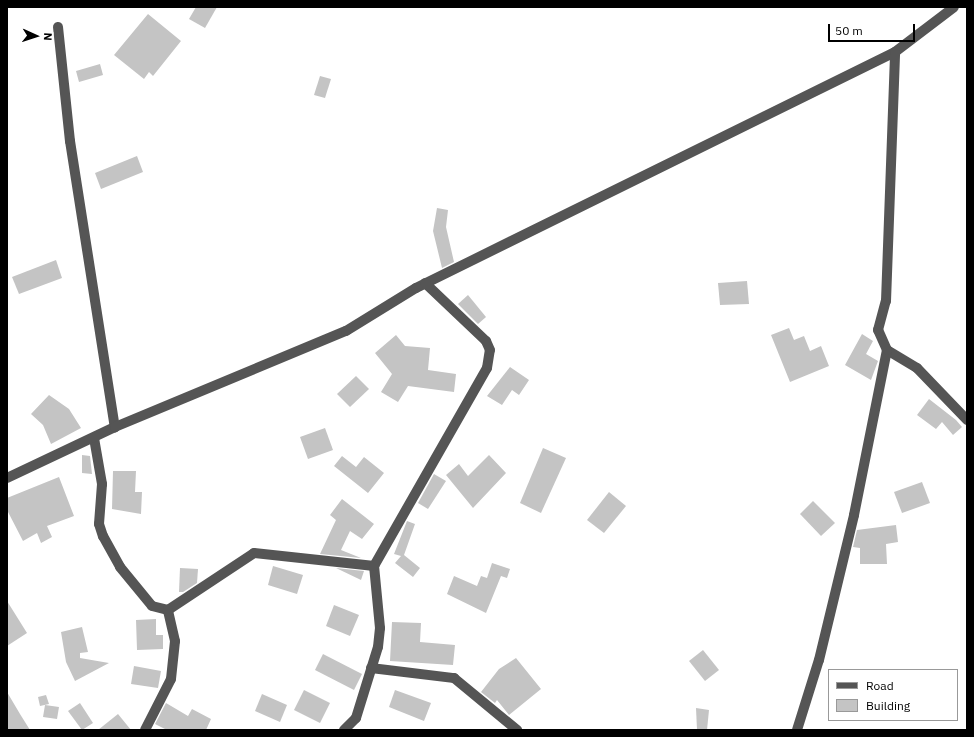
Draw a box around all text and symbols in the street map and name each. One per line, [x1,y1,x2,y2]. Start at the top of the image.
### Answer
north arrow [16,16,56,56]
scale bar [830,16,917,42]
text: 50 m [835,23,863,38]
text: N [41,32,55,41]
legend [828,669,958,721]
text: Road [866,678,894,693]
text: Building [866,698,910,713]

